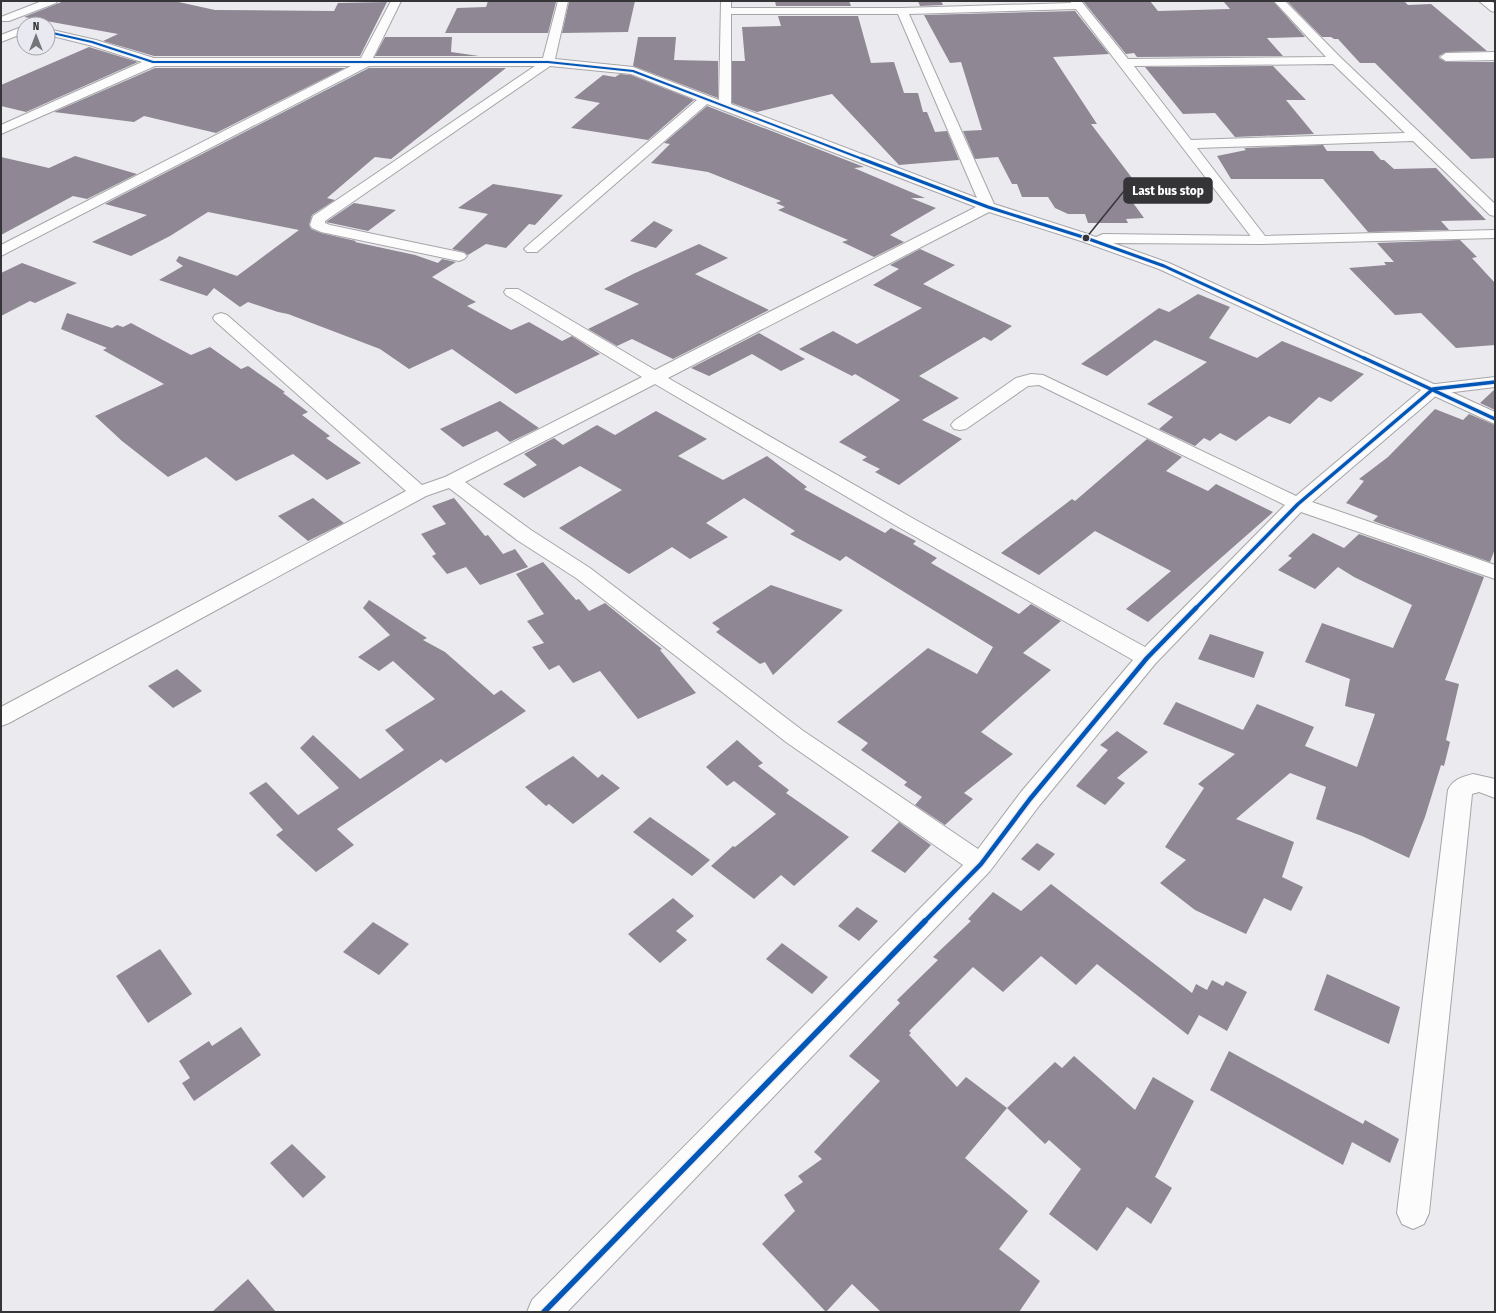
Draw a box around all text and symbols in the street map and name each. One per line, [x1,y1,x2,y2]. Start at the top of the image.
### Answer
north arrow [16,16,56,56]
text: N [33,20,39,33]
callout: Last bus stop [1124,178,1212,203]
text: Last bus stop [1132,183,1204,198]

